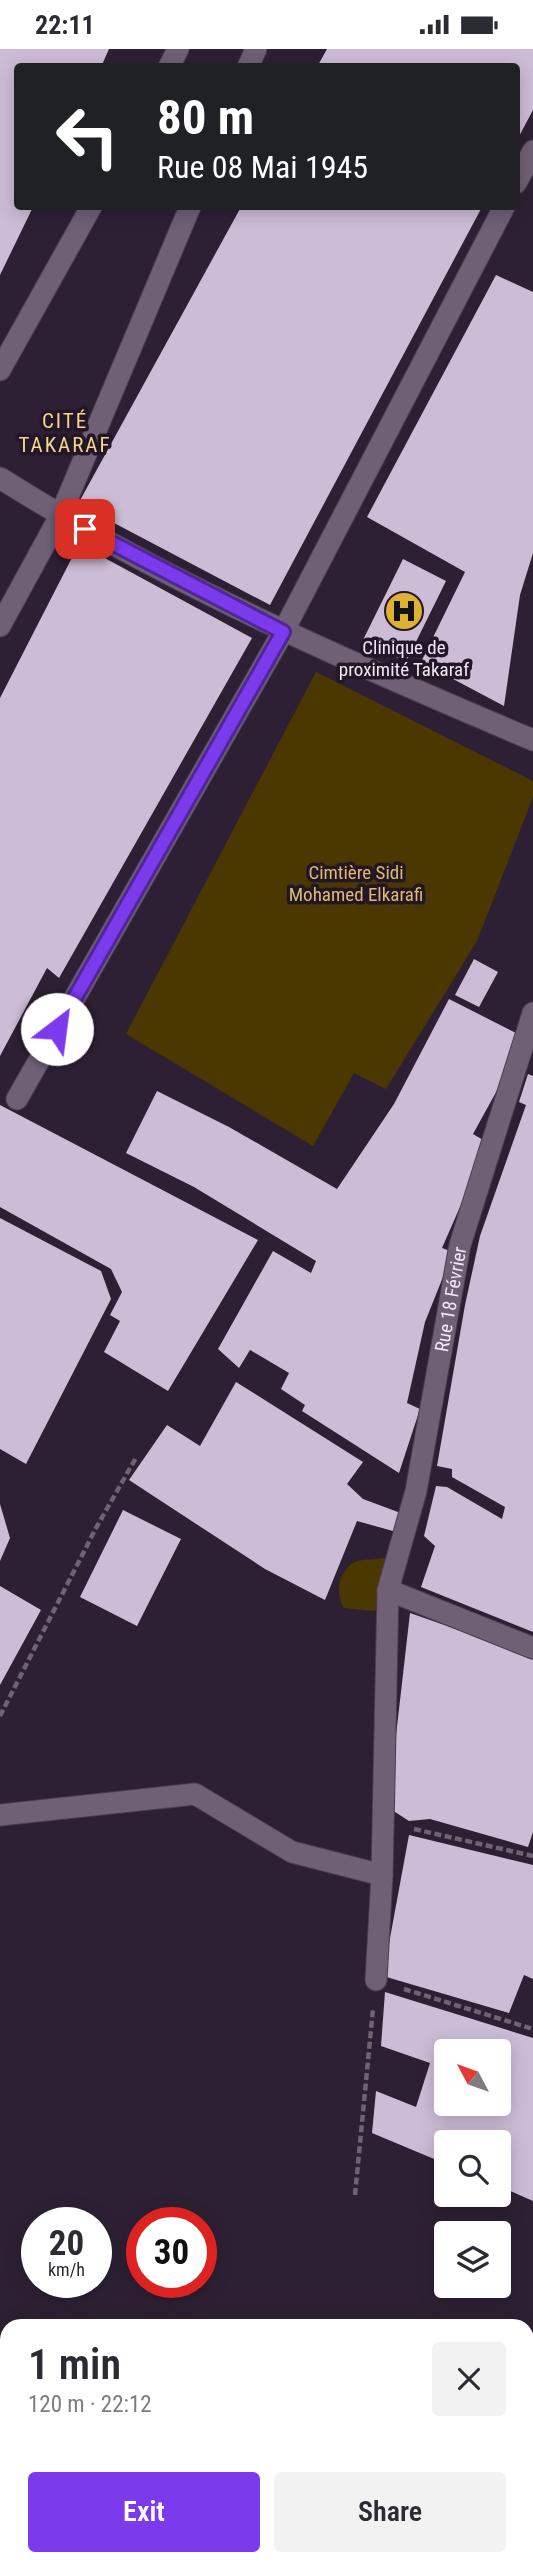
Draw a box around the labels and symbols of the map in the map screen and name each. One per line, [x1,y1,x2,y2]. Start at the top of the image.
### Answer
district label: CITÉ TAKARAF [18,409,112,457]
pin [55,499,115,559]
hospital icon: Clinique de proximité Takaraf [383,590,425,632]
place label: Clinique de proximité Takaraf [339,636,469,681]
park label: Cimtière Sidi Mohamed Elkarafi [289,861,423,906]
position arrow [20,992,94,1066]
street label: Rue 18 Février [430,1245,471,1354]
north arrow [434,2039,511,2116]
speed limit sign: 30 [126,2207,217,2298]

